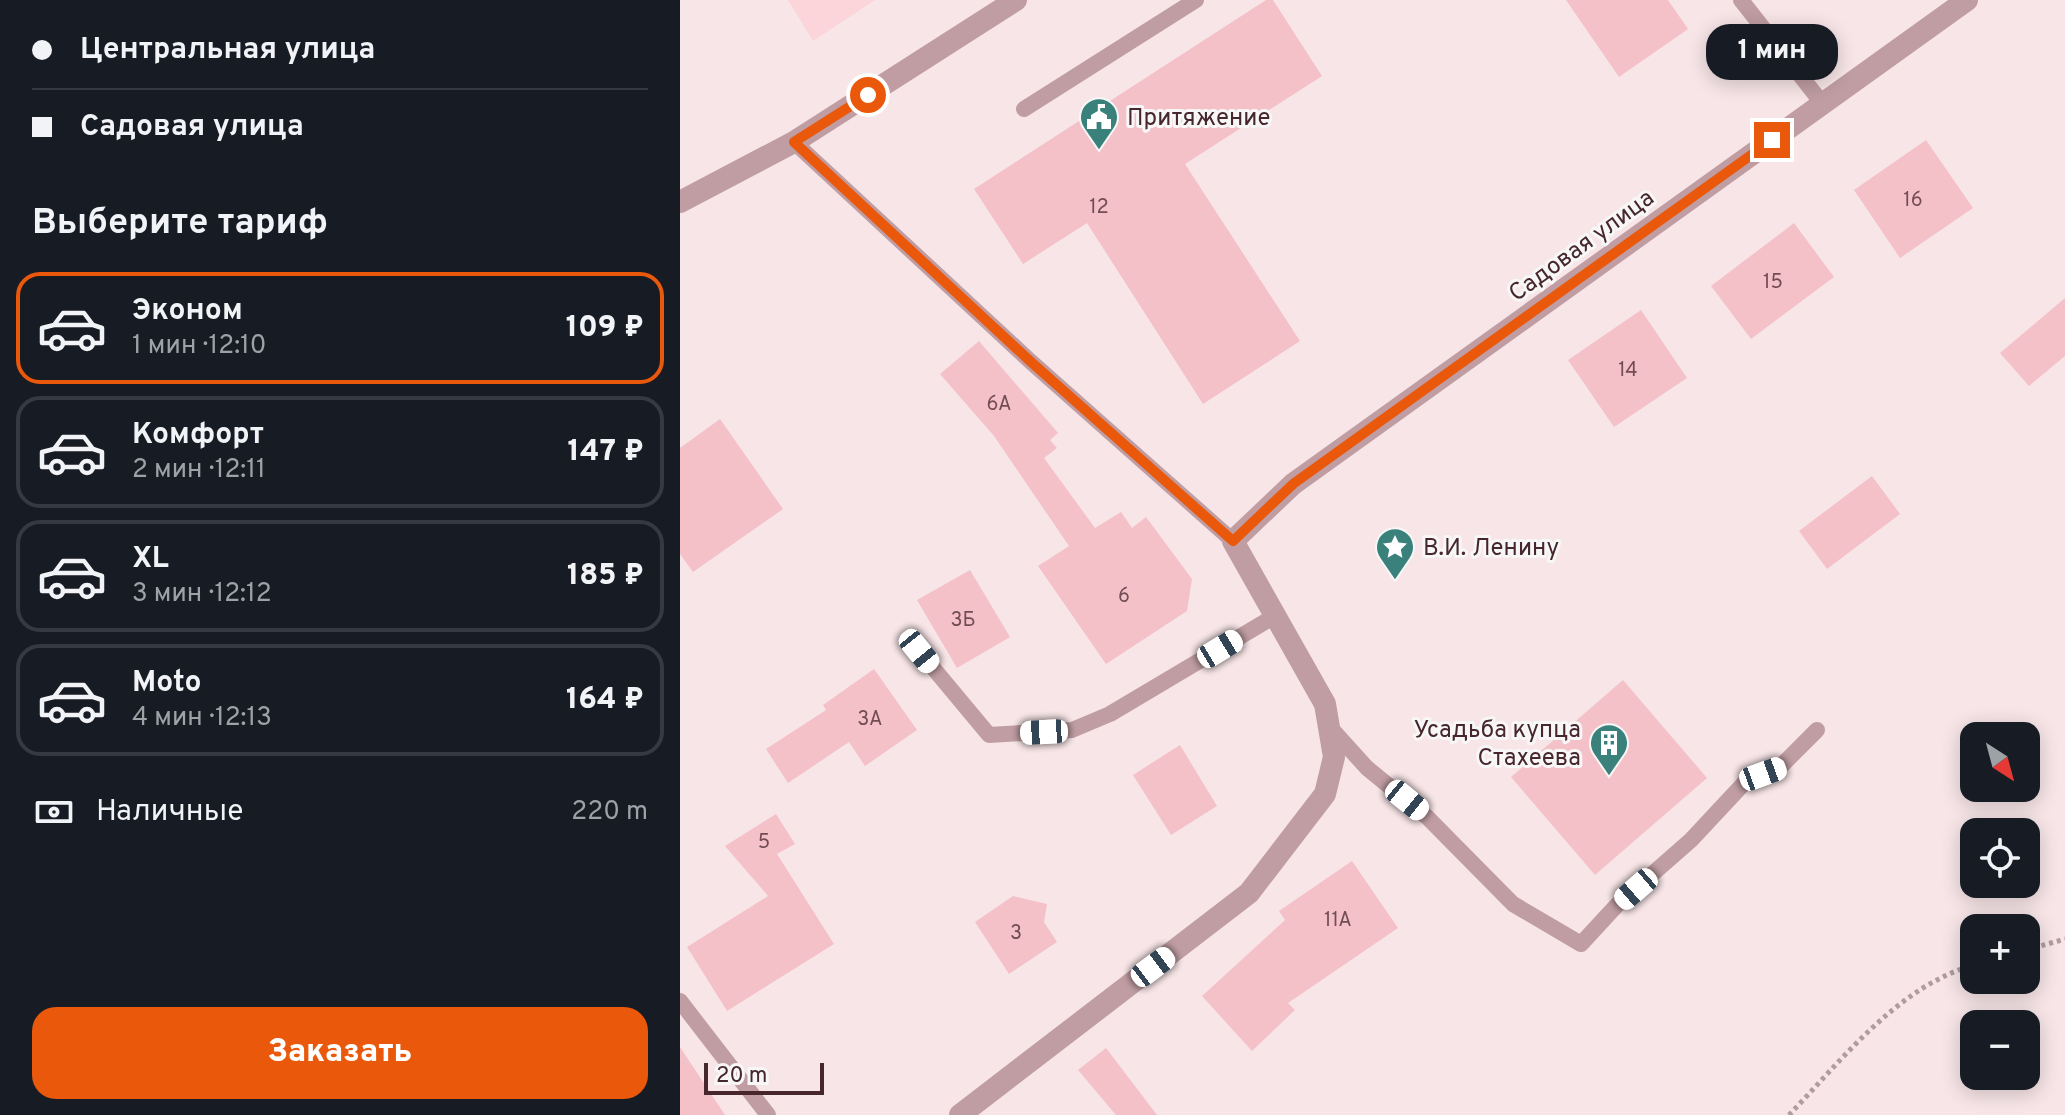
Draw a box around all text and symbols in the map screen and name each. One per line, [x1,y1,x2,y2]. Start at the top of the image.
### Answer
callout: 1 мин [1706,24,1838,80]
text: Центральная улица [80,32,375,69]
text: 1 мин [1738,35,1806,68]
route start [850,77,886,113]
public building icon: Притяжение [1078,96,1120,151]
place label: Притяжение [1127,104,1270,134]
text: Садовая улица [80,109,304,146]
route end [1754,122,1790,158]
street label: Садовая улица [1504,184,1661,309]
house number: 16 [1903,188,1923,214]
house number: 12 [1089,195,1109,221]
text: Выберите тариф [32,201,328,247]
house number: 15 [1763,270,1783,296]
icon: car [36,292,108,364]
text: Эконом [132,293,243,330]
text: 109 ₽ [566,310,644,347]
text: 1 мин · 12:10 [132,330,266,363]
house number: 14 [1618,358,1638,384]
house number: 6А [986,392,1012,418]
icon: car [36,416,108,488]
text: Комфорт [132,417,264,454]
text: 147 ₽ [568,434,644,471]
text: 2 мин · 12:11 [132,454,266,487]
place icon: В.И. Ленину [1374,526,1416,581]
place label: В.И. Ленину [1423,534,1559,564]
icon: car [36,540,108,612]
text: XL [132,541,169,578]
text: 185 ₽ [567,558,644,595]
text: 3 мин · 12:12 [132,578,272,611]
house number: 6 [1118,584,1130,610]
house number: 3Б [950,608,976,634]
car [895,625,943,677]
car [1193,626,1247,672]
icon: car [36,664,108,736]
text: Moto [132,665,202,702]
text: 164 ₽ [566,682,644,719]
text: 4 мин · 12:13 [132,702,272,735]
house number: 3А [857,707,883,733]
place label: Усадьба купца Стахеева [1413,716,1581,774]
car [1019,719,1069,745]
building icon: Усадьба купца Стахеева [1588,722,1630,777]
north arrow [1960,722,2040,802]
map controls [1960,722,2040,1090]
car [1736,755,1790,793]
car [1381,776,1433,824]
icon: cash [32,790,76,834]
text: Наличные [96,794,243,831]
text: 220 m [571,796,648,829]
button: locate [1960,818,2040,898]
house number: 5 [758,830,770,856]
car [1610,864,1662,914]
house number: 11А [1324,908,1352,934]
button: + [1960,914,2040,994]
house number: 3 [1010,921,1022,947]
car [1127,943,1179,991]
button: Заказать [32,1007,648,1099]
button: − [1960,1010,2040,1090]
scale bar [704,1059,824,1095]
text: 20 m [716,1063,767,1090]

